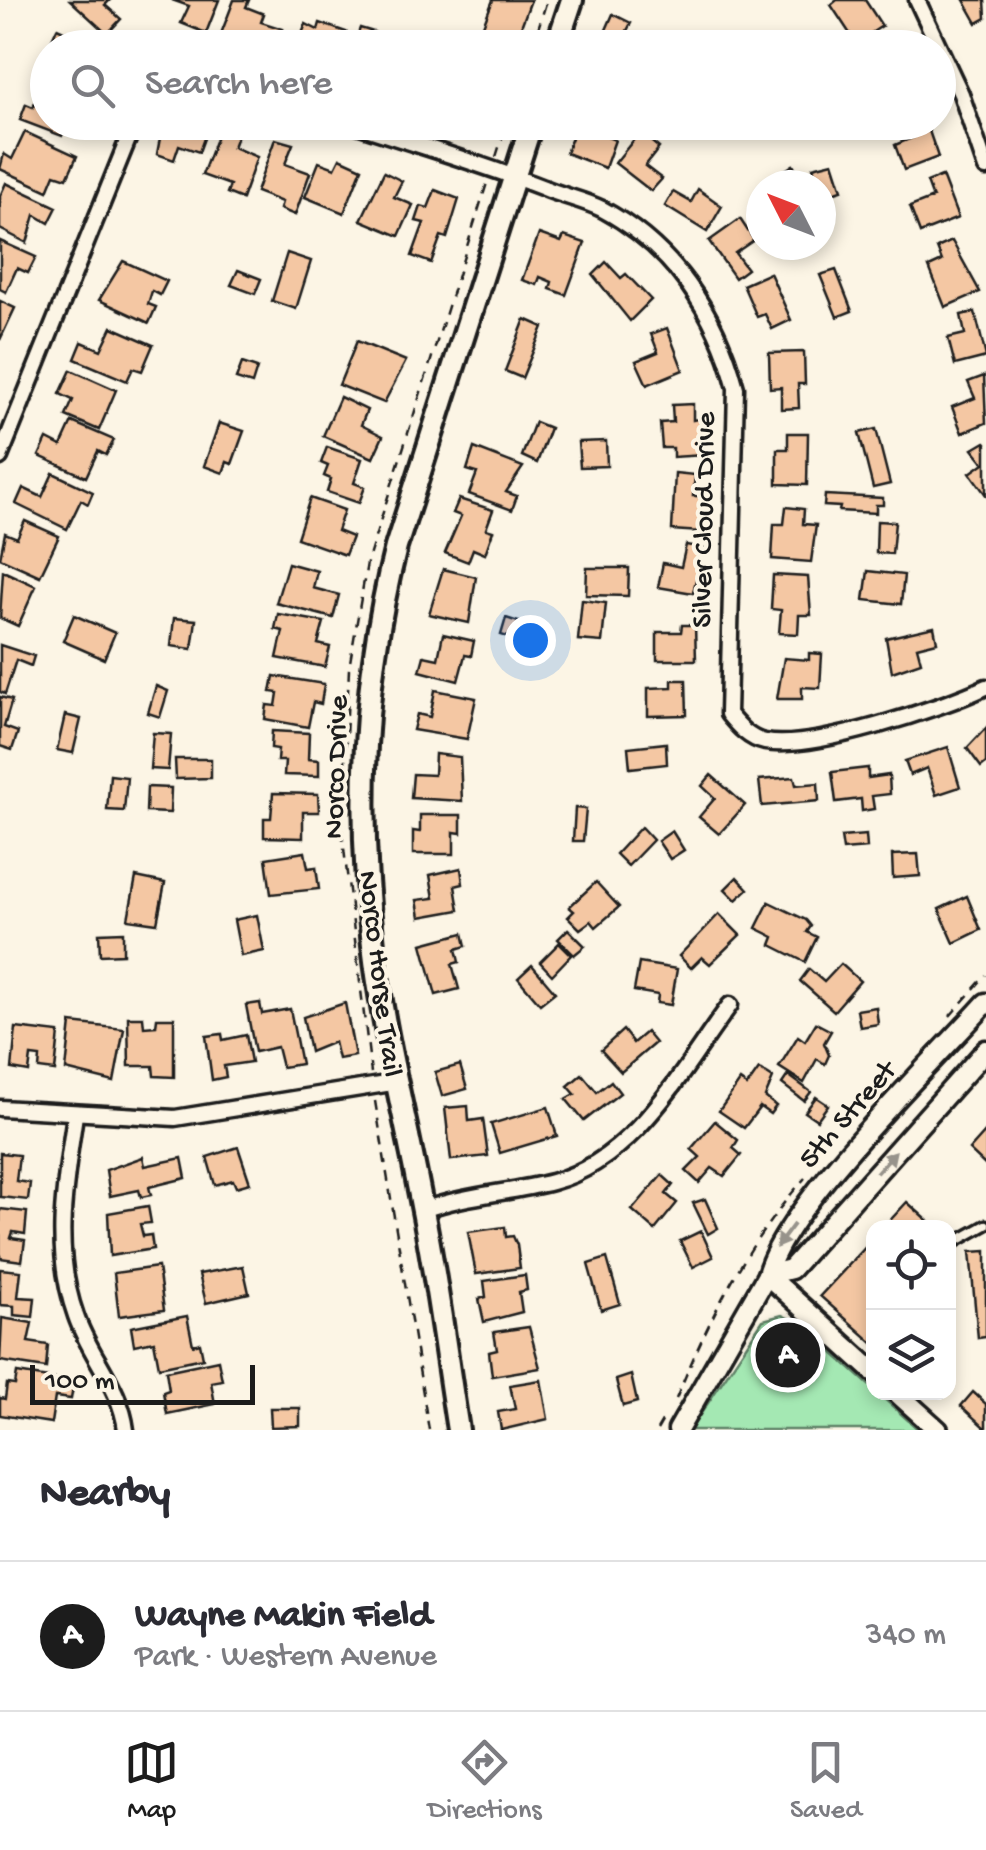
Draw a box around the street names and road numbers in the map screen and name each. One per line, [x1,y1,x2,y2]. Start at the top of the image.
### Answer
street label: Silver Cloud Drive [687,411,725,628]
street label: Norco Drive [318,694,358,840]
street label: Norco Horse Trail [348,869,408,1079]
street label: 5th Street [793,1053,907,1177]

